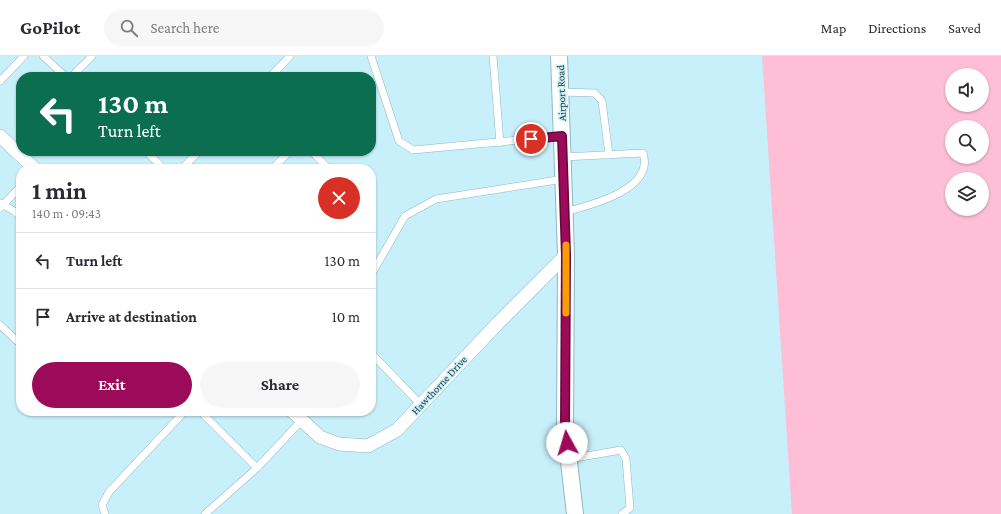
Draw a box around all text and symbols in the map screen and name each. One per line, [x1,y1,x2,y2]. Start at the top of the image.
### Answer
search box [104,10,384,46]
text: GoPilot [20,17,80,38]
icon: search [118,17,140,39]
text: Search here [150,20,219,36]
text: Map [821,20,846,36]
text: Directions [868,20,926,36]
text: Saved [948,20,981,36]
street label: Airport Road [554,64,569,121]
map controls [945,68,989,216]
button: sound [945,68,989,112]
icon: left [32,88,84,140]
text: 130 m [98,88,168,119]
button: search [945,120,989,164]
text: Turn left [98,121,161,141]
pin [514,122,548,156]
icon: arrive [520,128,542,150]
button: layers [945,172,989,216]
text: 1 min [32,177,87,204]
button: close [318,177,360,219]
text: 140 m · 09:43 [32,206,101,221]
icon: left [32,250,54,272]
text: Turn left [66,253,122,269]
text: 130 m [325,253,360,269]
icon: arrive [32,306,54,328]
text: Arrive at destination [66,309,197,325]
text: 10 m [332,309,360,325]
street label: Hawthorne Drive [409,353,469,417]
button: Exit [32,362,192,408]
button: Share [200,362,360,408]
position arrow [546,422,588,464]

